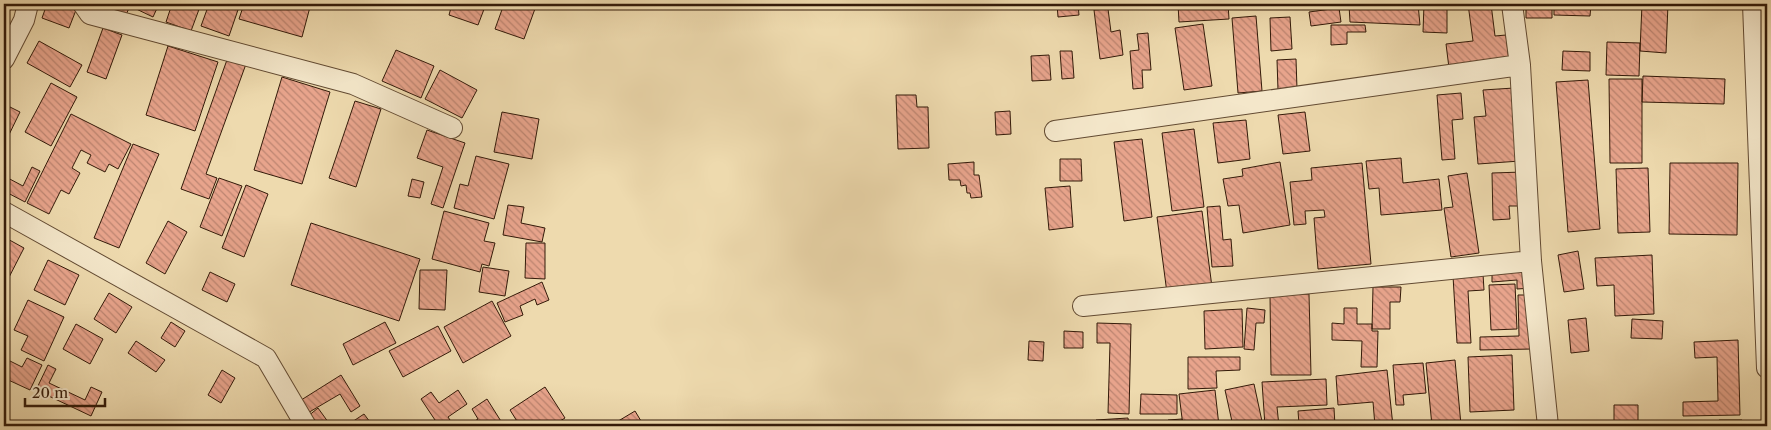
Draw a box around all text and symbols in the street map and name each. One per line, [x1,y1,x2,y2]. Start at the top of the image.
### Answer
scale bar [25,375,105,407]
text: 20 m [32,383,68,402]

